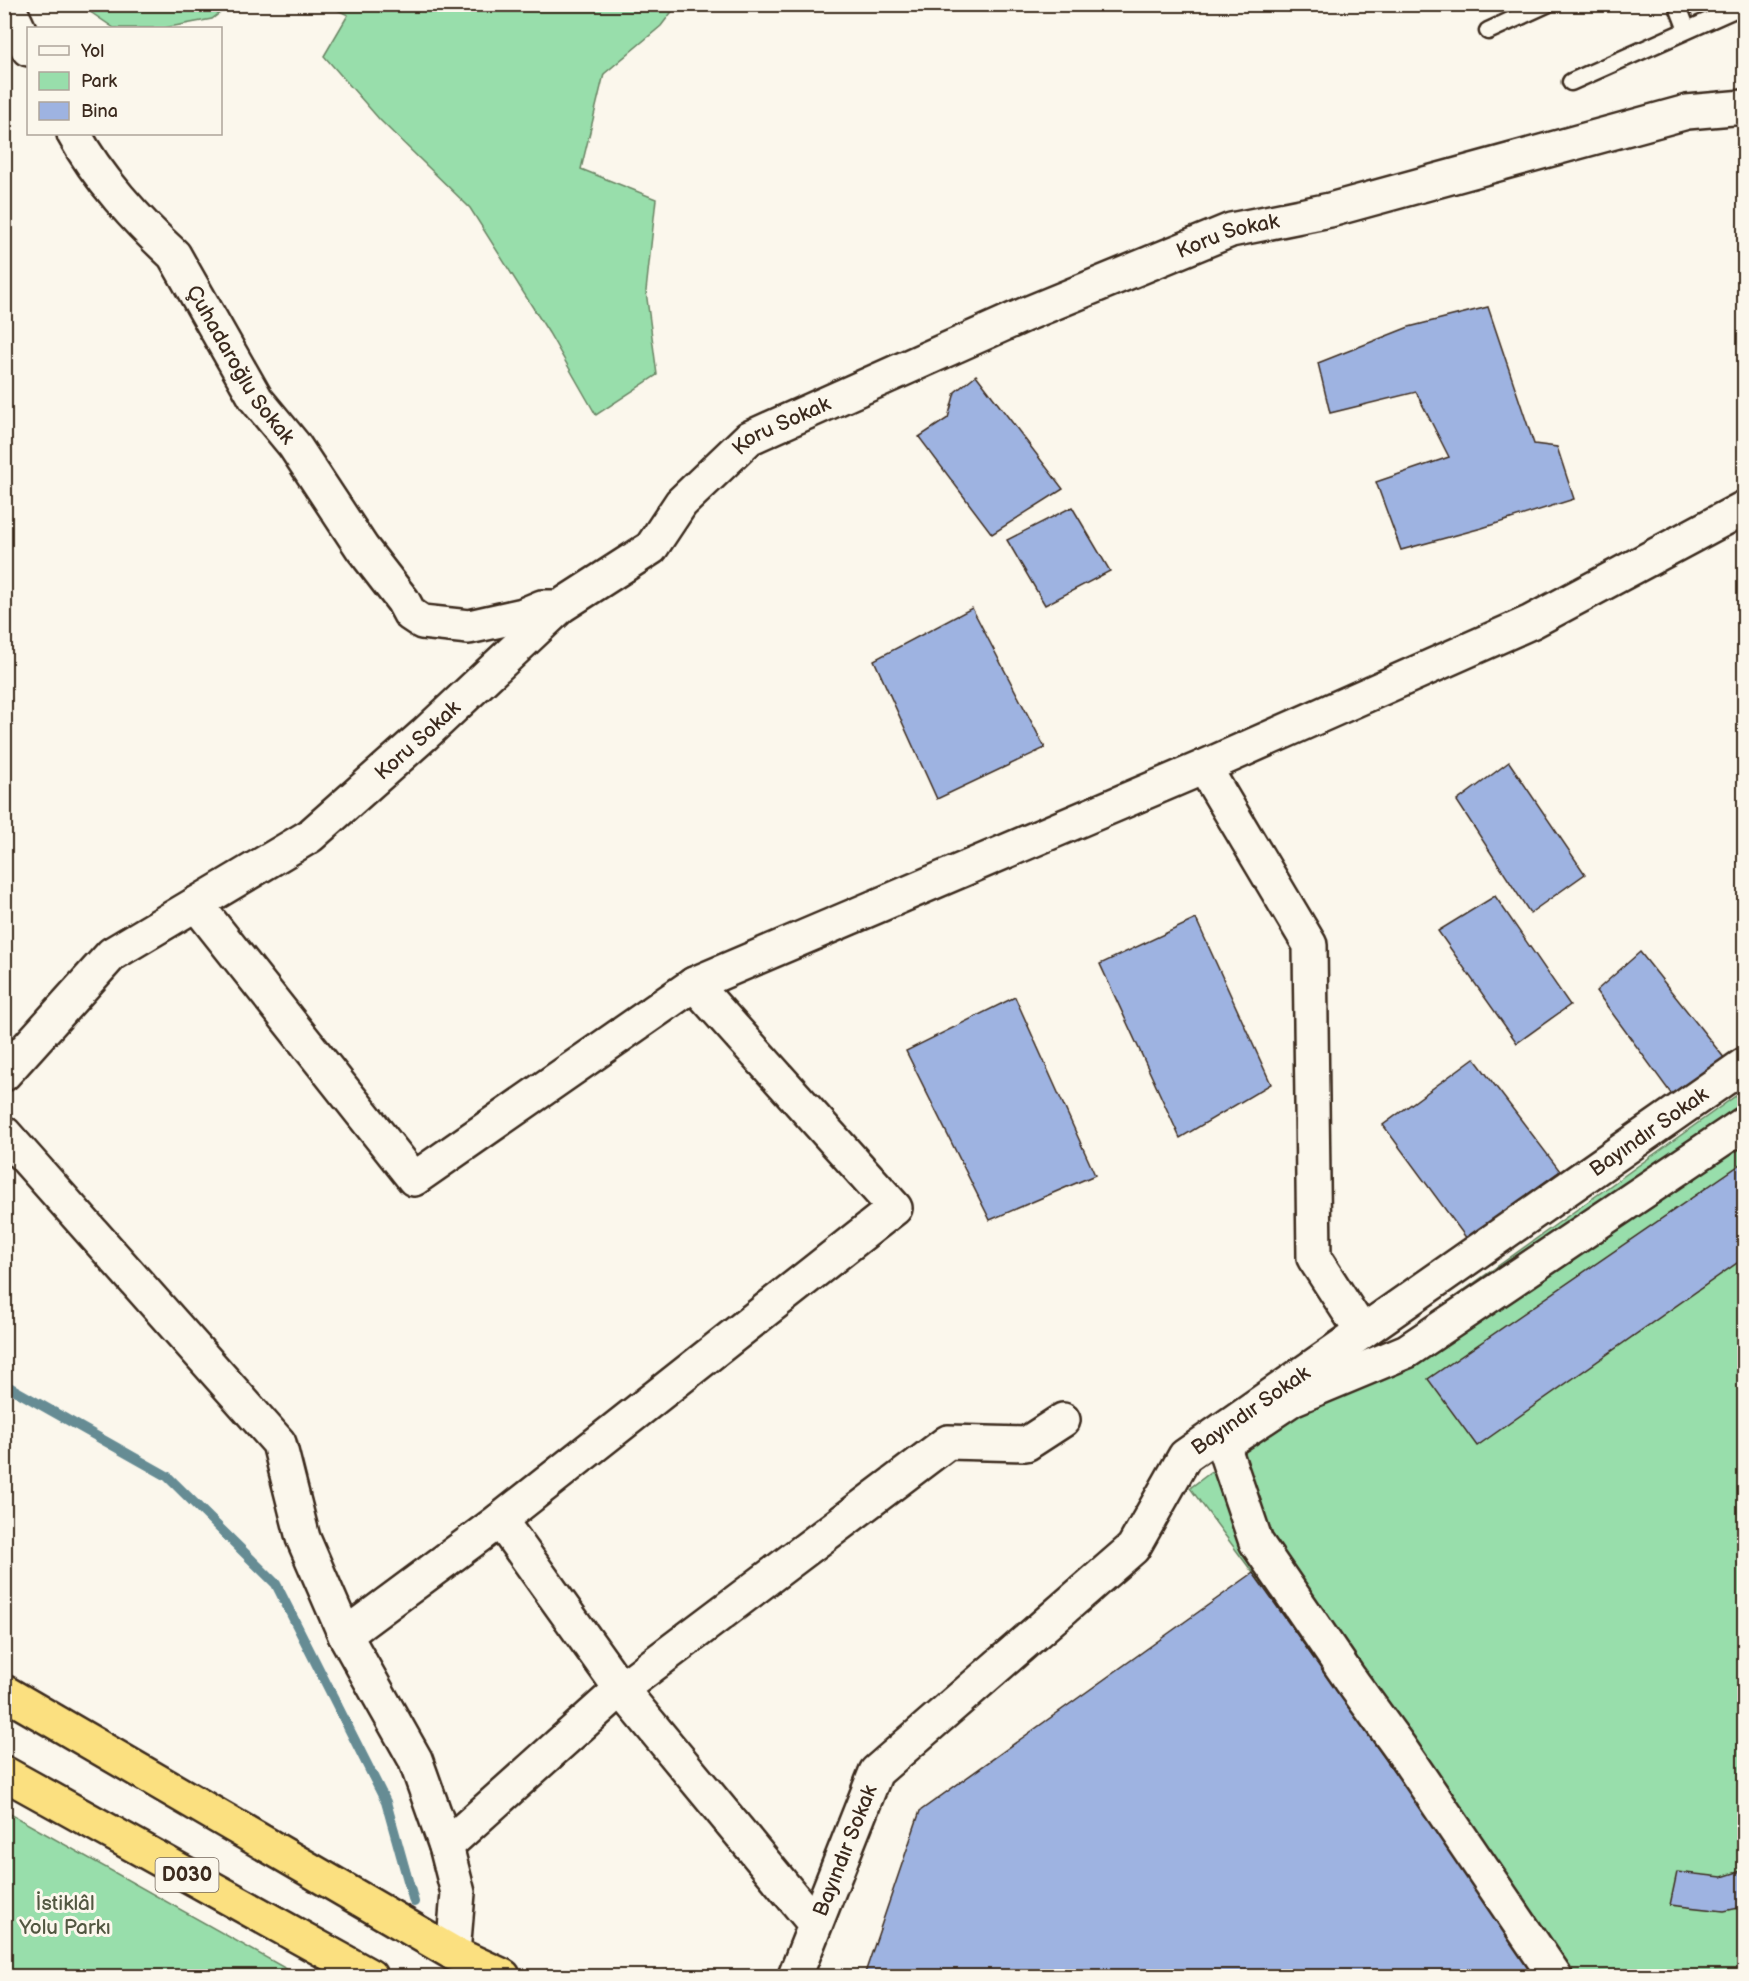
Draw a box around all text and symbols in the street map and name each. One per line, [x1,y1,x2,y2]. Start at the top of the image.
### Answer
legend [27,27,222,135]
text: Yol [80,41,104,62]
text: Park [81,71,117,92]
text: Bina [81,101,118,122]
street label: Koru Sokak [1173,208,1282,264]
street label: Çuhadaroğlu Sokak [181,281,301,450]
street label: Koru Sokak [727,391,835,460]
street label: Koru Sokak [370,695,466,785]
street label: Bayındır Sokak [1584,1081,1714,1182]
street label: Bayındır Sokak [1186,1360,1315,1460]
street label: Bayındır Sokak [808,1781,882,1920]
road number: D030 [156,1858,219,1892]
park label: İstiklâl Yolu Parkı [18,1891,111,1940]

